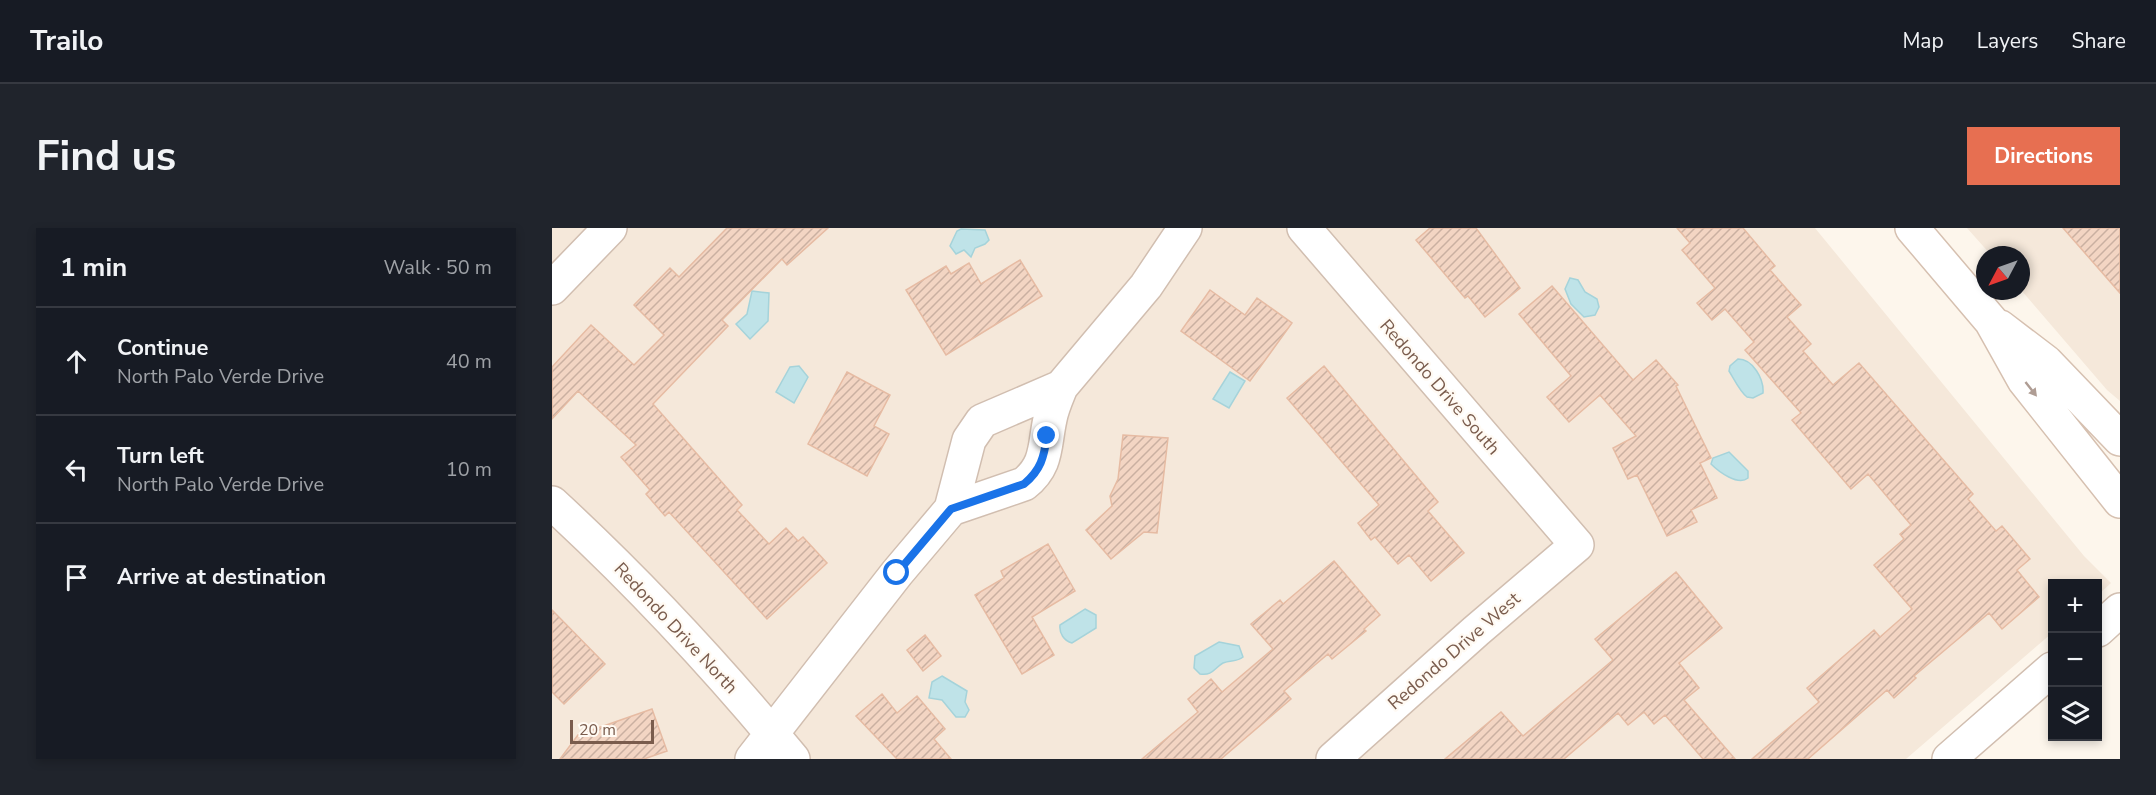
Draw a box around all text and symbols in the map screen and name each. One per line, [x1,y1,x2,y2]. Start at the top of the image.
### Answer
text: Trailo [30,22,103,60]
text: Map [1902,27,1944,55]
text: Layers [1977,27,2038,55]
text: Share [2071,27,2126,55]
button: Directions [1967,127,2120,185]
text: Find us [36,128,176,185]
north arrow [1976,246,2030,300]
text: 1 min [60,250,127,285]
text: Walk · 50 m [384,254,492,281]
street label: Redondo Drive South [1374,314,1506,460]
text: Continue [117,333,208,363]
icon: ahead [60,345,93,378]
text: 40 m [446,348,492,375]
text: North Palo Verde Drive [117,363,324,390]
one-way arrow [2024,382,2036,397]
route end [1033,422,1059,448]
text: Turn left [117,441,204,471]
icon: left [60,453,93,486]
text: 10 m [446,456,492,483]
text: North Palo Verde Drive [117,471,324,498]
street label: Redondo Drive North [609,557,743,699]
route start [883,559,909,585]
icon: arrive [60,561,93,594]
text: Arrive at destination [117,562,326,592]
map controls [2048,579,2102,741]
button: + [2048,579,2102,633]
street label: Redondo Drive West [1383,586,1526,715]
button: − [2048,633,2102,687]
button: layers [2048,687,2102,741]
scale bar [570,717,654,744]
text: 20 m [579,719,616,741]

